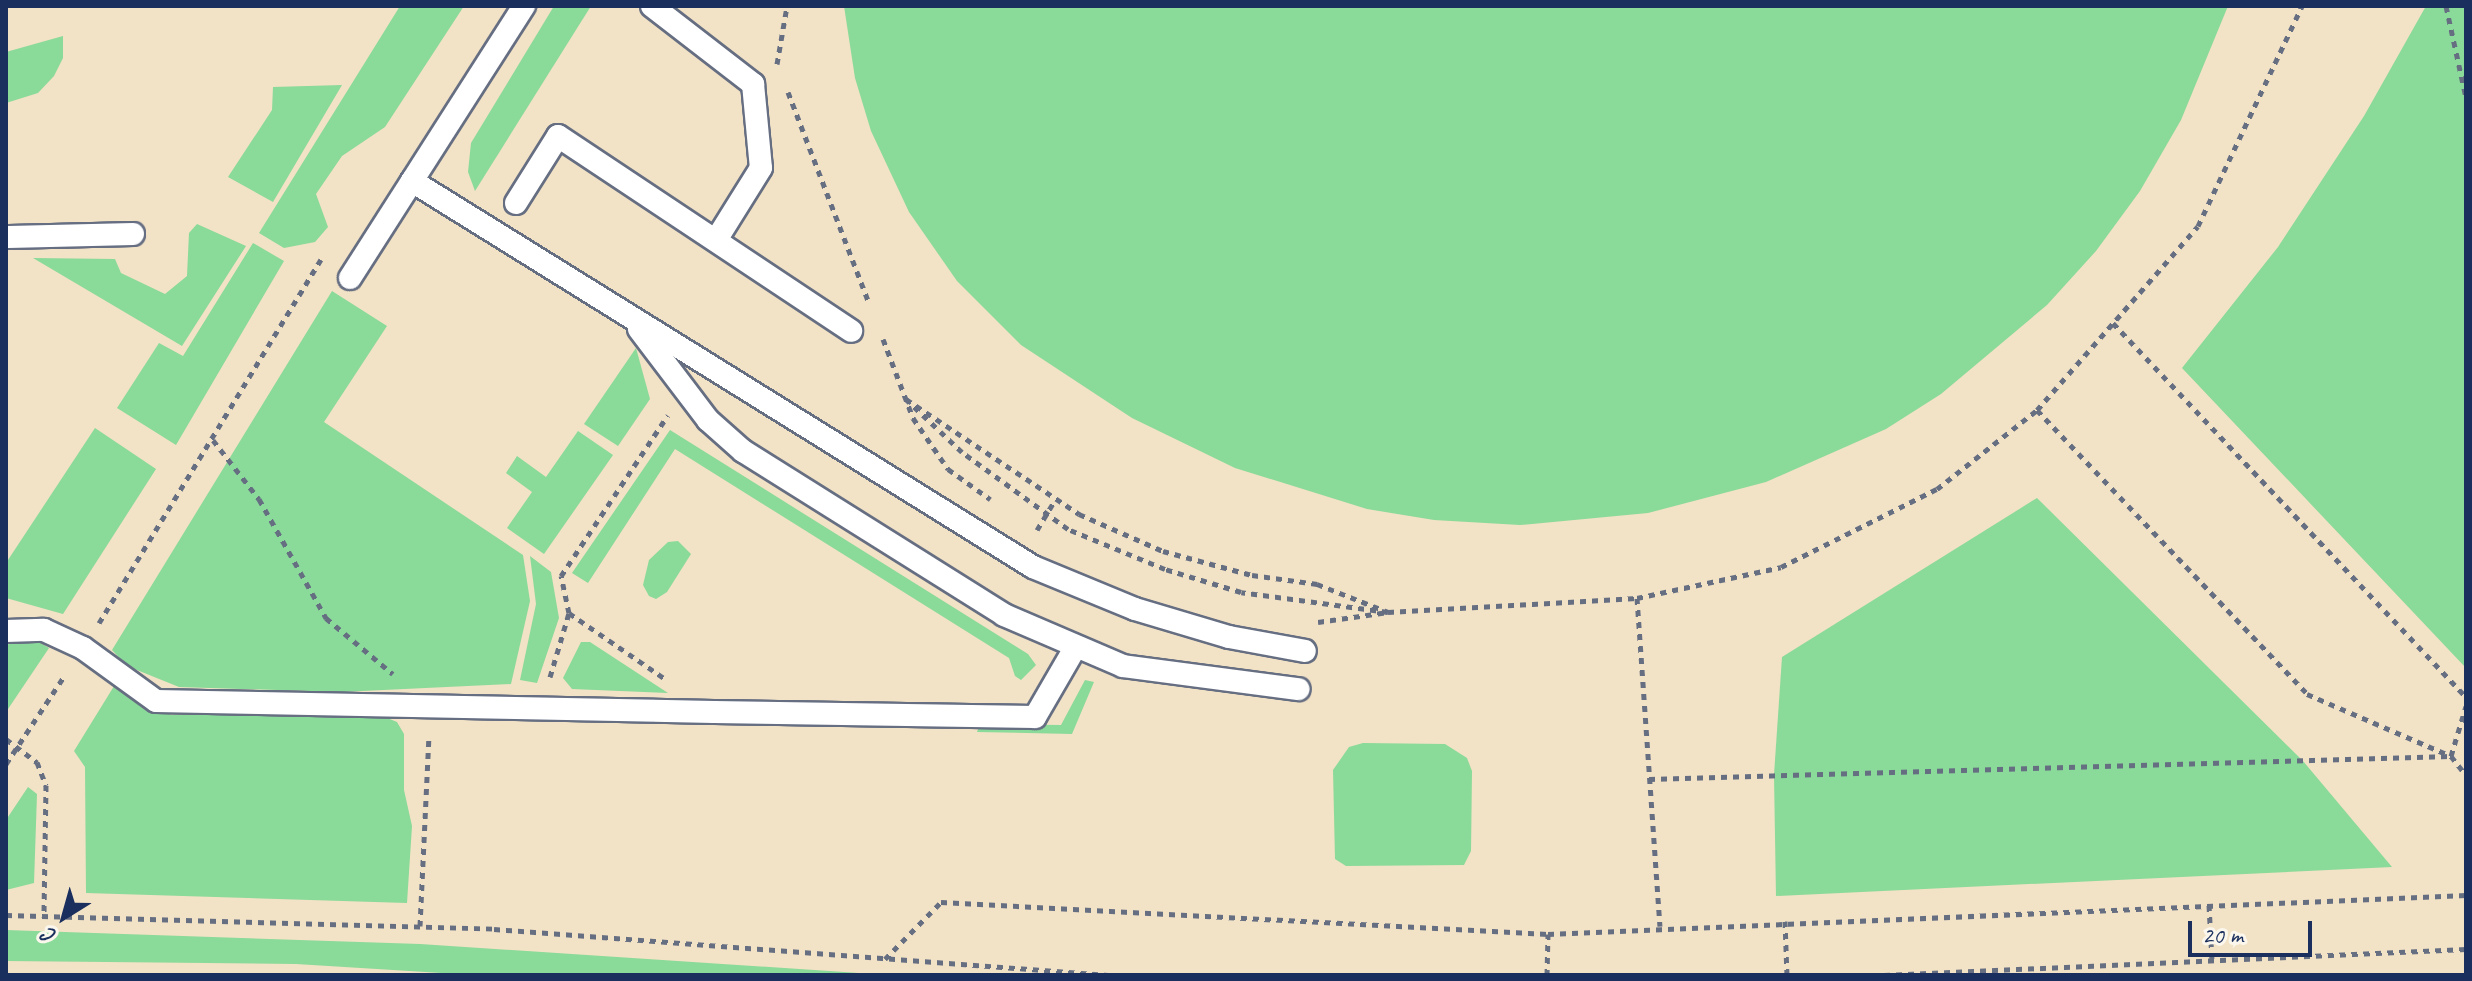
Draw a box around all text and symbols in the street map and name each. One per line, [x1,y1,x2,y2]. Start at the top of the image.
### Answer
north arrow [24,877,104,957]
scale bar [2192,905,2316,955]
text: 20 m [2202,920,2243,950]
text: С [37,922,62,951]

